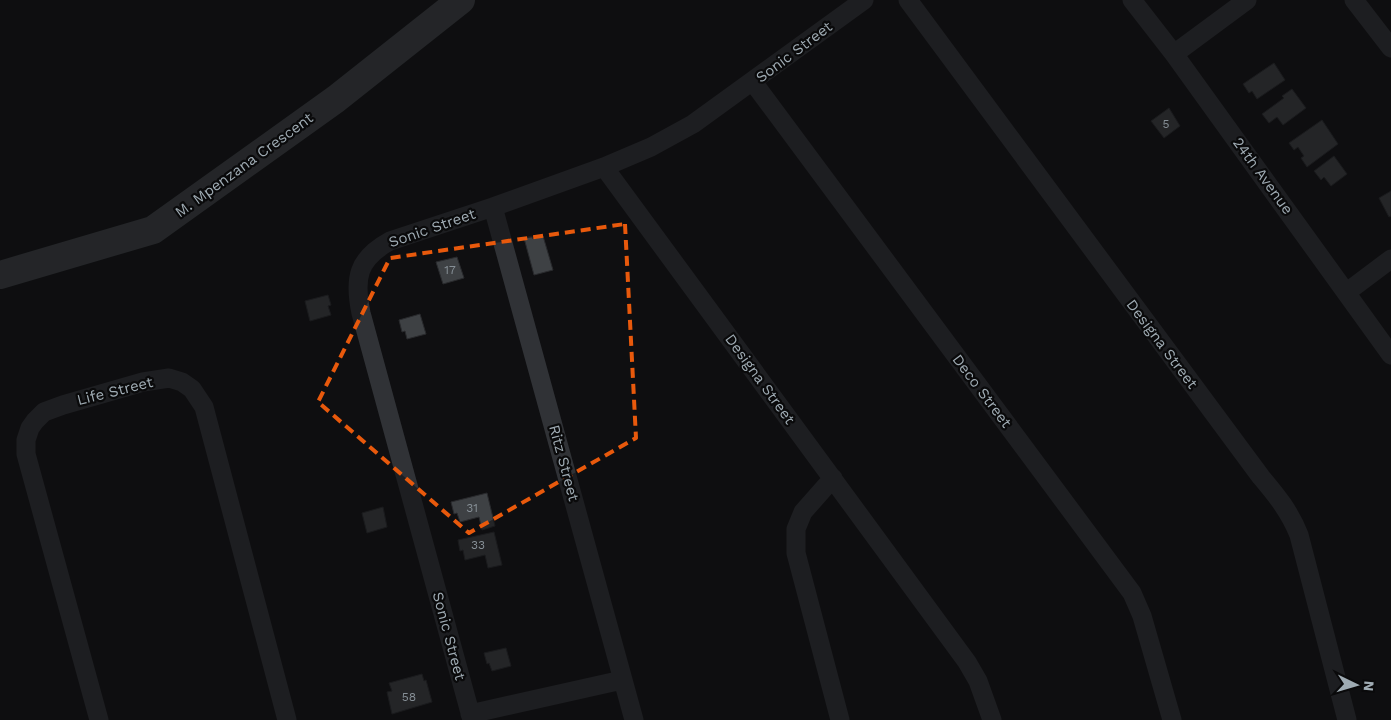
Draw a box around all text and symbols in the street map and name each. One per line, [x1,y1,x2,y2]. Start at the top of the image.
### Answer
street label: Sonic Street [752,17,836,86]
street label: M. Mpenzana Crescent [171,108,317,221]
house number: 5 [1163,117,1170,131]
street label: 24th Avenue [1229,134,1297,218]
street label: Sonic Street [386,205,478,251]
house number: 17 [444,263,456,277]
street label: Designa Street [1123,296,1202,393]
street label: Designa Street [721,330,799,428]
street label: Deco Street [949,351,1016,432]
street label: Life Street [75,373,155,409]
street label: Ritz Street [545,423,583,504]
house number: 31 [466,501,478,515]
house number: 33 [471,538,485,552]
street label: Sonic Street [429,590,470,683]
north arrow [1331,660,1381,710]
text: N [1361,680,1377,692]
house number: 58 [402,690,416,704]

